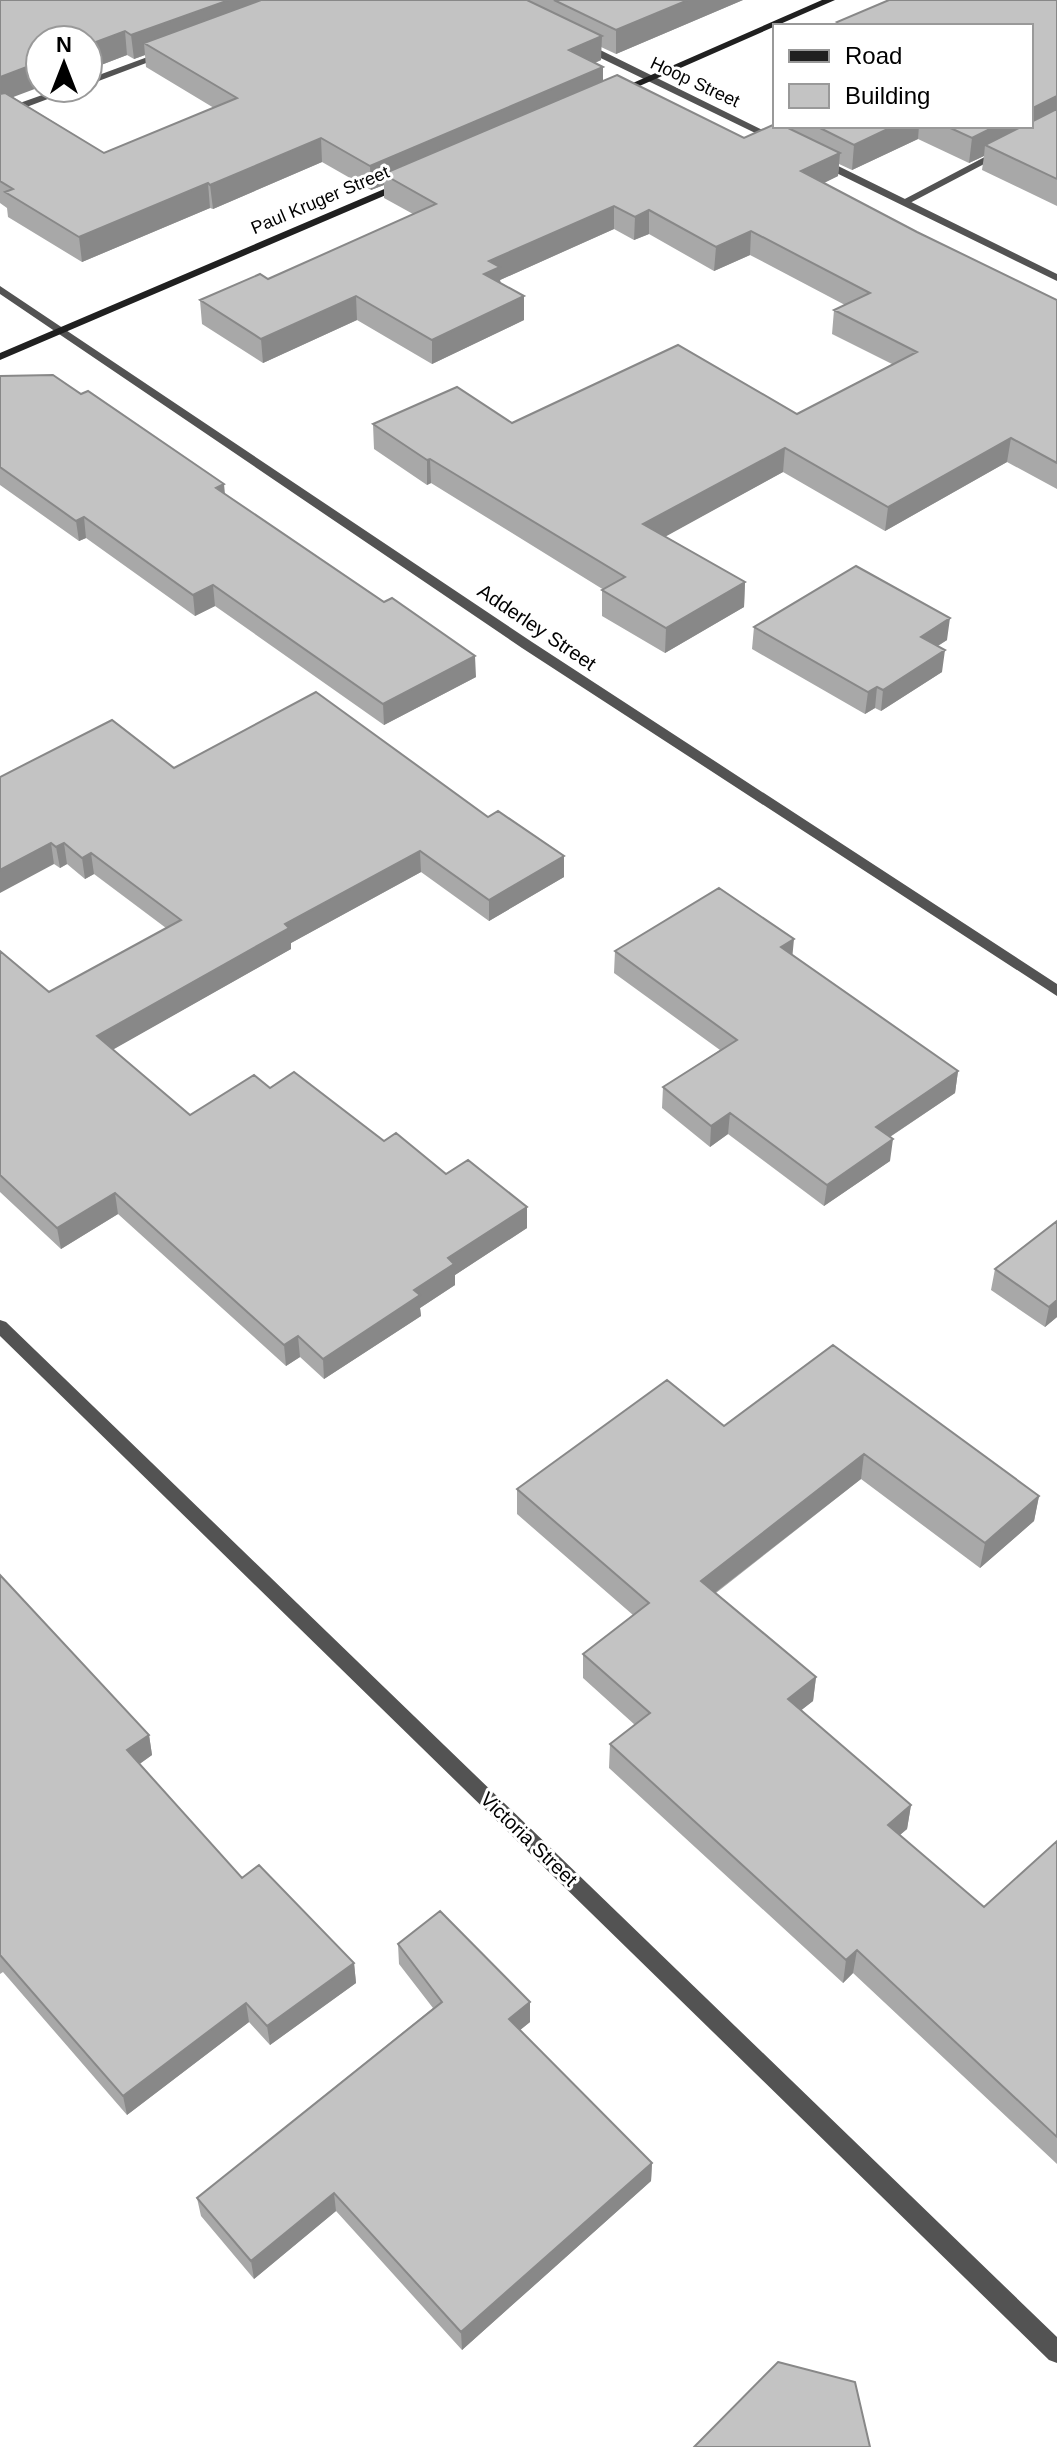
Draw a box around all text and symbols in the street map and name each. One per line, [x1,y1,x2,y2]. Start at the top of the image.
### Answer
north arrow [24,24,104,104]
legend [773,24,1033,128]
text: N [56,32,72,57]
text: Road [845,42,902,69]
street label: Hoop Street [647,53,743,111]
text: Building [845,82,930,109]
street label: Paul Kruger Street [248,162,392,238]
street label: Adderley Street [474,579,601,675]
street label: Victoria Street [476,1788,582,1891]

